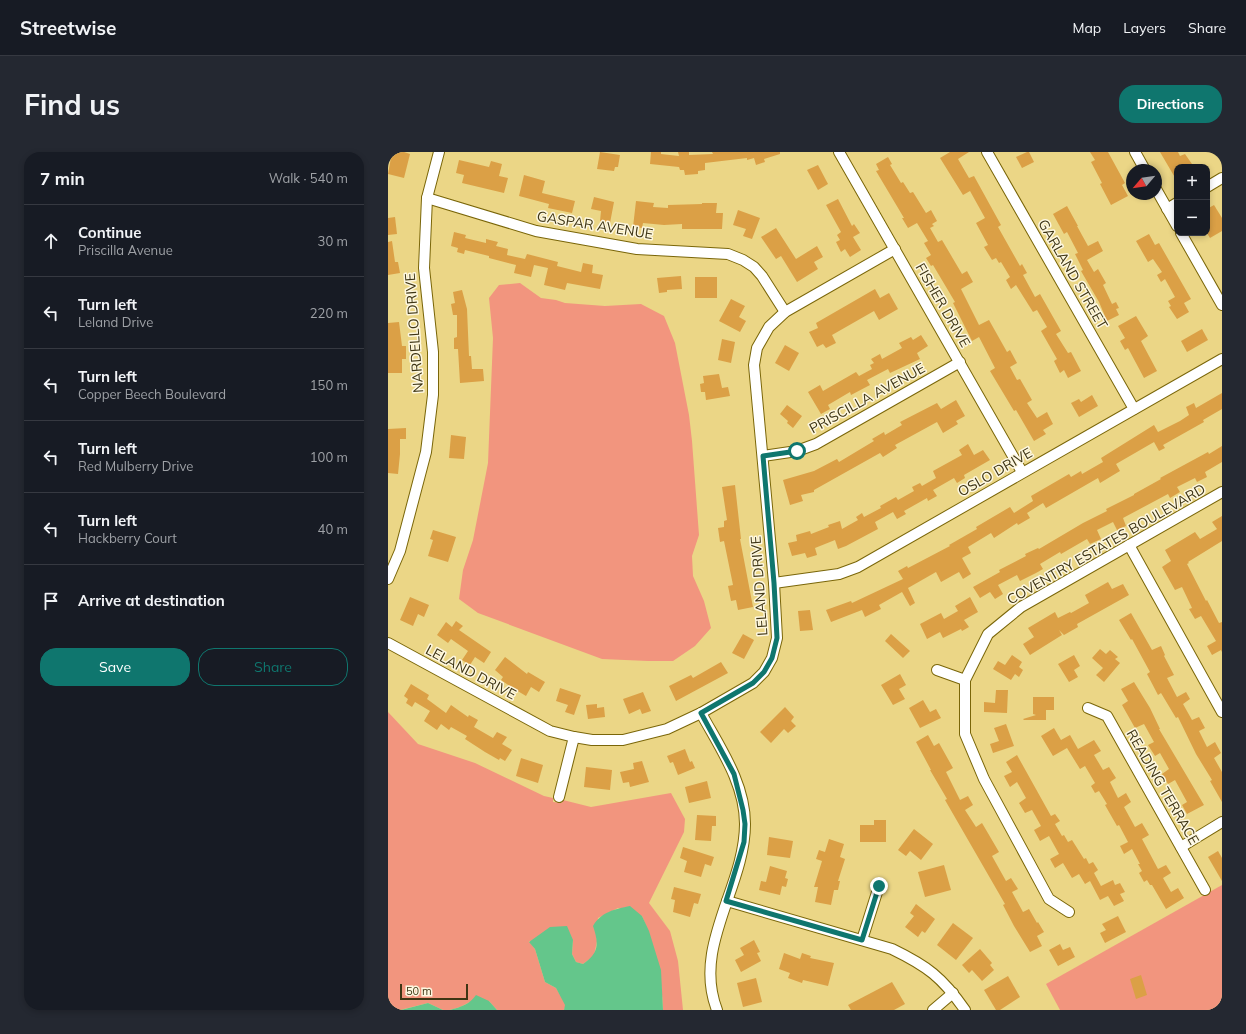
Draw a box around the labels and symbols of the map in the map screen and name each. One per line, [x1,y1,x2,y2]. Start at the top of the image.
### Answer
north arrow [1126,164,1162,200]
street label: GASPAR AVENUE [536,207,654,243]
street label: GARLAND STREET [1034,216,1112,333]
street label: FISHER DRIVE [912,260,974,350]
street label: NARDELLO DRIVE [401,272,427,394]
street label: PRISCILLA AVENUE [806,359,928,437]
route start [788,442,806,460]
street label: OSLO DRIVE [955,443,1035,501]
street label: COVENTRY ESTATES BOULEVARD [1003,480,1209,608]
street label: LELAND DRIVE [747,536,771,636]
street label: LELAND DRIVE [423,641,519,703]
street label: READING TERRACE [1123,726,1203,848]
route end [870,877,888,895]
scale bar [400,982,468,1001]

